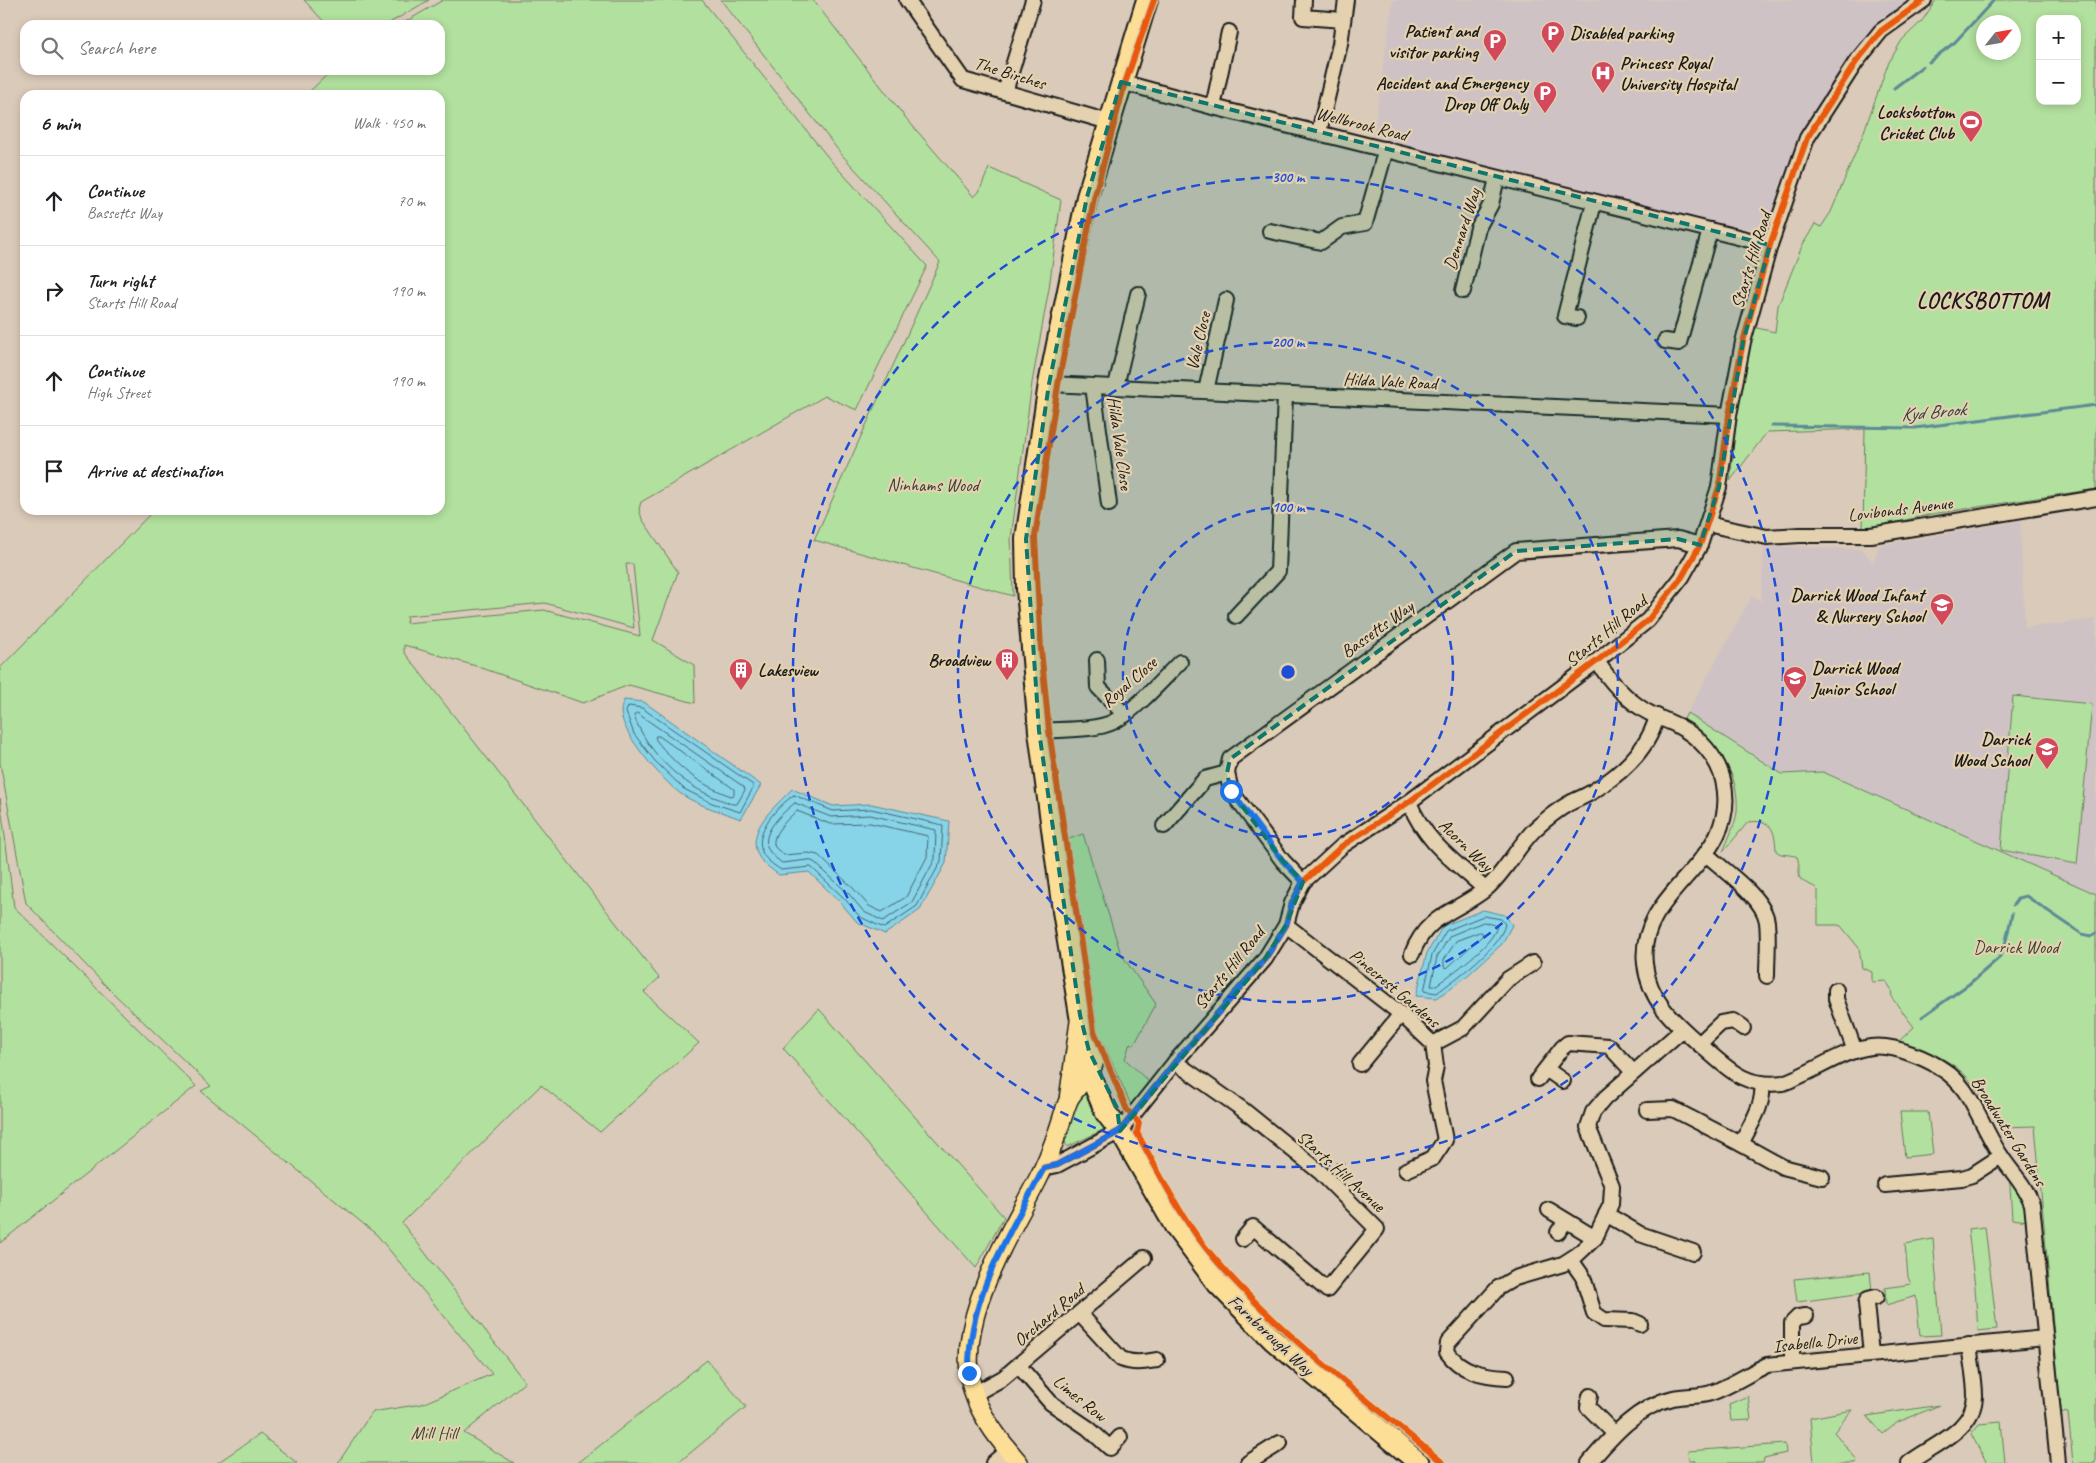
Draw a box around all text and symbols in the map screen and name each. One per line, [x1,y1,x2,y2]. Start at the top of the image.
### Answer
north arrow [1976,15,2021,60]
map controls [2036,15,2081,105]
button: + [2036,15,2081,60]
search box [20,20,445,75]
place label: Patient and visitor parking [1389,20,1482,63]
parking icon: Disabled parking [1540,20,1566,54]
place label: Disabled parking [1570,22,1675,44]
parking icon: Patient and visitor parking [1482,28,1508,62]
icon: search [38,34,66,62]
text: Search here [78,36,155,60]
street label: The Birches [972,52,1050,95]
place label: Princess Royal University Hospital [1620,52,1739,95]
hospital icon: Princess Royal University Hospital [1590,60,1616,94]
button: − [2036,60,2081,105]
place label: Accident and Emergency Drop Off Only [1376,72,1530,115]
parking icon: Accident and Emergency Drop Off Only [1532,80,1558,114]
place label: Locksbottom Cricket Club [1877,101,1956,144]
street label: Wellbrook Road [1314,102,1413,147]
sports icon: Locksbottom Cricket Club [1958,109,1984,143]
text: 6 min [40,110,81,136]
text: Walk · 450 m [353,113,425,133]
text: 300 m [1272,168,1306,187]
text: Continue [87,179,144,203]
street label: Dennard Way [1439,184,1486,272]
icon: ahead [40,187,68,215]
text: 70 m [398,191,425,211]
text: Bassetts Way [87,203,162,223]
street label: Starts Hill Road [1726,206,1777,311]
text: Turn right [87,269,154,293]
icon: right [40,277,68,305]
text: 190 m [391,281,425,301]
district label: LOCKSBOTTOM [1917,287,2051,315]
text: Starts Hill Road [87,293,176,313]
street label: Vale Close [1181,309,1216,372]
text: 200 m [1272,333,1306,352]
text: Continue [87,359,144,383]
icon: ahead [40,367,68,395]
street label: Hilda Vale Road [1343,368,1440,395]
text: 190 m [391,371,425,391]
text: High Street [87,383,151,403]
street label: Hilda Vale Close [1103,395,1138,492]
water label: Kyd Brook [1900,397,1969,427]
icon: arrive [40,457,68,485]
text: Arrive at destination [87,459,223,483]
park label: Ninhams Wood [887,474,982,496]
street label: Lovibonds Avenue [1847,492,1954,526]
text: 100 m [1272,498,1306,517]
place label: Darrick Wood Infant & Nursery School [1791,584,1928,627]
street label: Starts Hill Road [1561,589,1654,672]
school or university icon: Darrick Wood Infant & Nursery School [1929,592,1955,626]
street label: Bassetts Way [1336,594,1419,663]
building icon: Broadview [994,647,1020,681]
place label: Broadview [928,649,992,671]
street label: Royal Close [1097,651,1162,712]
building icon: Lakesview [728,657,754,691]
place label: Darrick Wood Junior School [1810,657,1902,700]
place label: Lakesview [758,659,819,681]
centre of rings [1279,663,1297,681]
school or university icon: Darrick Wood Junior School [1782,665,1808,699]
place label: Darrick Wood School [1952,728,2034,771]
school or university icon: Darrick Wood School [2034,736,2060,770]
route start [1220,780,1243,803]
street label: Acorn Way [1434,814,1499,877]
street label: Starts Hill Road [1189,920,1271,1014]
park label: Darrick Wood [1974,936,2061,958]
street label: Pinecrest Gardens [1345,944,1446,1033]
street label: Broadwater Gardens [1966,1072,2053,1192]
street label: Starts Hill Avenue [1292,1126,1391,1217]
street label: Orchard Road [1009,1277,1091,1351]
street label: Farnborough Way [1224,1290,1320,1381]
street label: Isabella Drive [1772,1327,1859,1357]
route end [958,1362,981,1385]
street label: Limes Row [1049,1370,1112,1427]
park label: Mill Hill [411,1422,460,1444]

